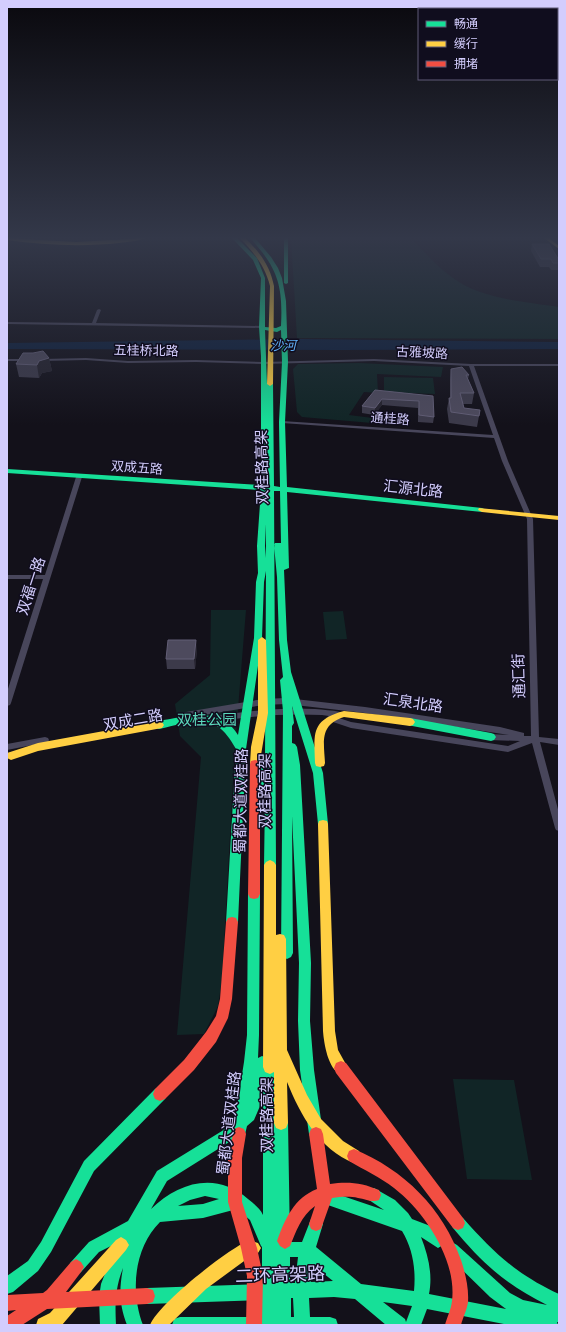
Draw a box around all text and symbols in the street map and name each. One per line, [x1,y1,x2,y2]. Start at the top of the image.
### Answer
legend [418,8,558,80]
text: 畅通 [454,16,478,30]
text: 缓行 [454,36,478,50]
text: 拥堵 [454,56,478,70]
water label: 沙河 [270,337,299,353]
street label: 五桂桥北路 [113,341,179,359]
street label: 古雅坡路 [396,343,448,361]
street label: 通桂路 [370,409,410,427]
street label: 双桂路高架 [251,429,271,505]
street label: 双成五路 [110,457,164,477]
street label: 汇源北路 [382,476,444,500]
street label: 双福一路 [12,554,48,617]
street label: 通汇街 [508,653,528,699]
street label: 汇泉北路 [382,689,444,715]
street label: 双成二路 [102,705,164,733]
park label: 双桂公园 [177,710,237,728]
street label: 蜀都大道双桂路 [230,748,250,854]
street label: 双桂路高架 [255,753,273,829]
street label: 蜀都大道双桂路 [213,1070,243,1176]
street label: 双桂路高架 [257,1077,275,1153]
street label: 二环高架路 [235,1261,325,1287]

